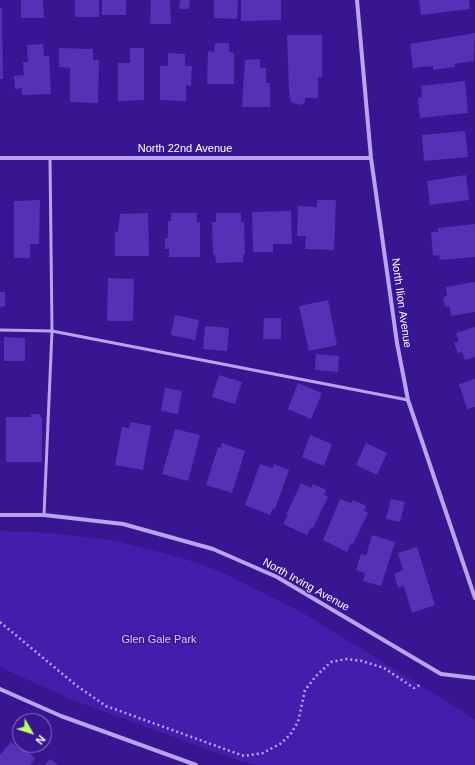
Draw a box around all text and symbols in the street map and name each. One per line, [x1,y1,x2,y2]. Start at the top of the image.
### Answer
street label: North 22nd Avenue [138,142,232,156]
street label: North Ilion Avenue [388,257,414,349]
street label: North Irving Avenue [260,556,352,614]
park label: Glen Gale Park [121,633,197,647]
north arrow [12,713,52,753]
text: N [33,733,48,747]

